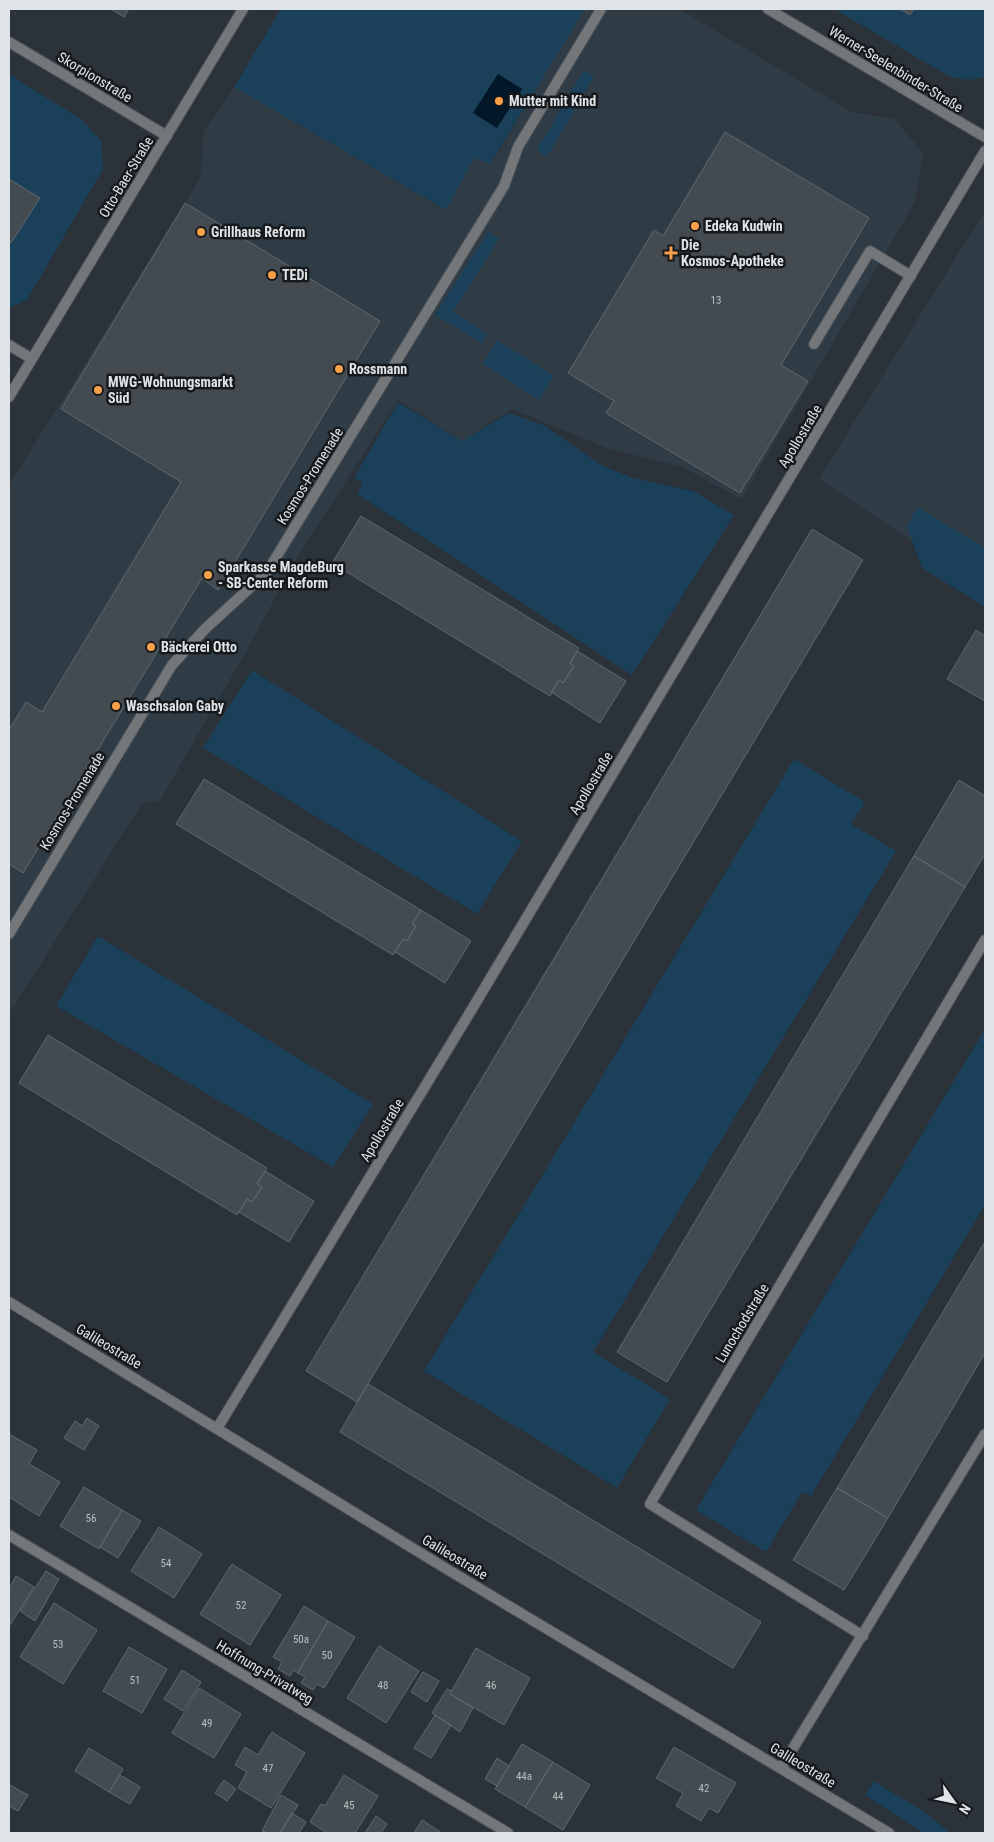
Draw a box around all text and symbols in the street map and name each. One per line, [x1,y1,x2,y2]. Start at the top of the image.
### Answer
street label: Werner-Seelenbinder-Straße [826,23,966,116]
street label: Skorpionstraße [55,49,135,106]
place label: Mutter mit Kind [509,93,596,109]
marker: Mutter mit Kind [493,95,505,107]
street label: Otto-Baer-Straße [96,133,157,220]
place label: Edeka Kudwin [705,218,783,234]
marker: Edeka Kudwin [689,220,701,232]
place label: Grillhaus Reform [211,224,305,240]
marker: Grillhaus Reform [195,226,207,238]
place label: Die Kosmos-Apotheke [681,237,784,269]
marker: Die Kosmos-Apotheke [665,247,677,259]
place label: TEDi [282,267,308,283]
marker: TEDi [266,269,278,281]
house number: 13 [711,294,721,307]
place label: Rossmann [349,361,407,377]
marker: Rossmann [333,363,345,375]
place label: MWG-Wohnungsmarkt Süd [108,374,233,406]
marker: MWG-Wohnungsmarkt Süd [92,384,104,396]
street label: Apollostraße [775,401,825,470]
street label: Kosmos-Promenade [274,424,347,527]
place label: Sparkasse MagdeBurg - SB-Center Reform [218,559,344,591]
marker: Sparkasse MagdeBurg - SB-Center Reform [202,569,214,581]
place label: Bäckerei Otto [161,639,237,655]
marker: Bäckerei Otto [145,641,157,653]
place label: Waschsalon Gaby [126,698,225,714]
marker: Waschsalon Gaby [110,700,122,712]
street label: Apollostraße [566,748,616,817]
street label: Kosmos-Promenade [36,749,108,853]
street label: Apollostraße [357,1095,407,1164]
street label: Lunochodstraße [712,1280,772,1365]
street label: Galileostraße [73,1320,145,1372]
house number: 56 [86,1512,96,1525]
street label: Galileostraße [419,1531,491,1583]
house number: 54 [161,1557,172,1570]
house number: 52 [236,1599,246,1612]
house number: 50a [293,1633,309,1646]
street label: Hoffnung-Privatweg [214,1637,316,1707]
house number: 53 [53,1638,63,1651]
house number: 50 [322,1649,332,1662]
house number: 51 [130,1674,140,1687]
house number: 48 [378,1679,388,1692]
house number: 46 [486,1679,496,1692]
house number: 49 [202,1717,212,1730]
street label: Galileostraße [767,1739,839,1791]
house number: 47 [263,1762,273,1775]
house number: 44a [516,1770,532,1783]
north arrow [929,1777,979,1827]
house number: 42 [699,1782,709,1795]
house number: 44 [553,1790,564,1803]
house number: 45 [344,1799,354,1812]
text: N [956,1801,974,1817]

